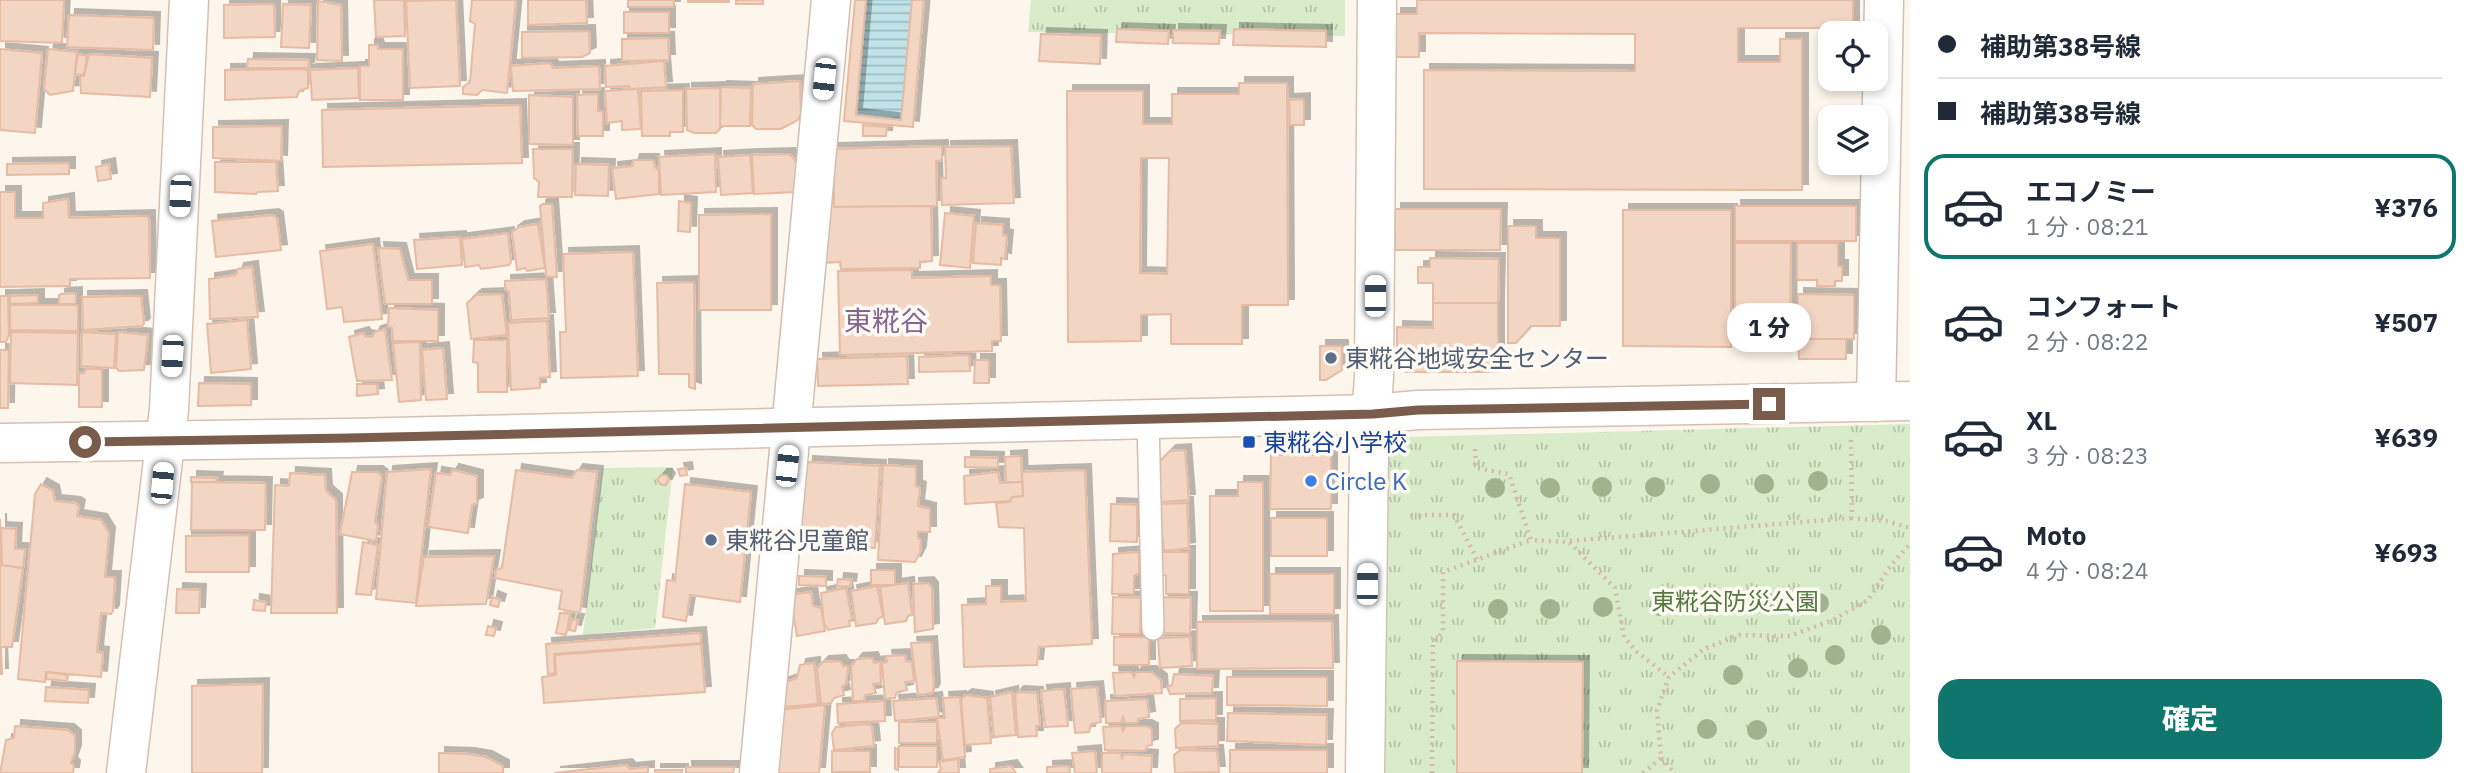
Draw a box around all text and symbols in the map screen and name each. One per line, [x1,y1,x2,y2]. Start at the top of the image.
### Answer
map controls [1818,21,1888,175]
button: locate [1818,21,1888,91]
text: 補助第38号線 [1980,29,2141,63]
car [812,57,837,101]
text: 補助第38号線 [1980,96,2141,130]
button: layers [1818,105,1888,175]
car [169,174,192,218]
text: エコノミー [2026,174,2156,208]
icon: car [1942,175,2005,238]
text: ¥376 [2374,190,2438,224]
text: 1 分 · 08:21 [2026,211,2149,241]
car [1365,275,1386,317]
text: コンフォート [2026,289,2181,323]
icon: car [1942,290,2005,353]
district label: 東糀谷 [844,302,928,339]
callout: 1 分 [1727,302,1811,352]
text: ¥507 [2374,305,2438,339]
text: 1 分 [1748,312,1790,342]
text: 2 分 · 08:22 [2026,326,2149,356]
car [161,334,184,378]
place label: 東糀谷地域安全センター [1345,342,1609,374]
marker: 東糀谷地域安全センター [1323,350,1339,366]
route end [1753,388,1785,420]
text: XL [2026,403,2057,437]
icon: car [1942,405,2005,468]
text: ¥639 [2374,420,2438,454]
route start [69,426,101,458]
place label: 東糀谷小学校 [1263,426,1407,458]
marker: 東糀谷小学校 [1241,434,1257,450]
text: 3 分 · 08:23 [2026,440,2149,470]
car [775,444,800,488]
car [150,461,175,505]
place label: Circle K [1325,465,1407,497]
marker: Circle K [1303,473,1319,489]
text: Moto [2026,518,2086,552]
icon: car [1942,520,2005,583]
place label: 東糀谷児童館 [725,524,869,556]
marker: 東糀谷児童館 [703,532,719,548]
text: ¥693 [2374,535,2438,569]
text: 4 分 · 08:24 [2026,555,2149,585]
car [1357,563,1378,605]
park label: 東糀谷防災公園 [1651,585,1819,617]
button: 確定 [1938,679,2442,759]

